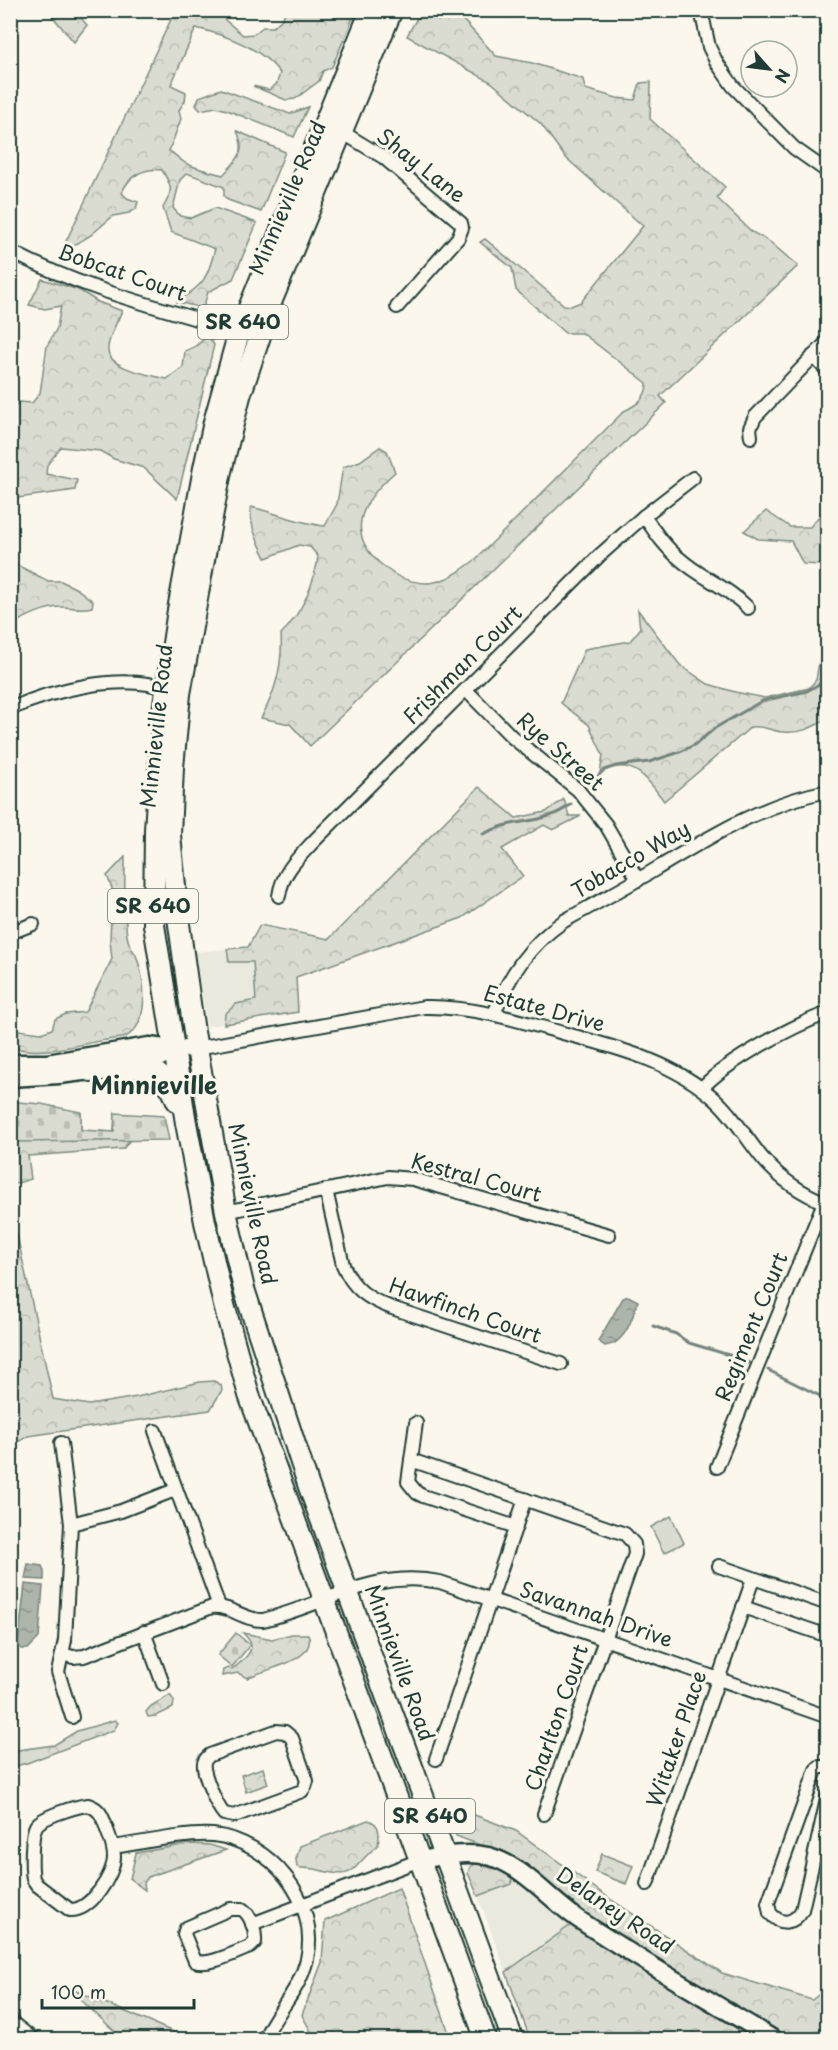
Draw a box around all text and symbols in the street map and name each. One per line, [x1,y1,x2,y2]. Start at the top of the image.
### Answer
north arrow [739,39,799,99]
text: N [770,65,797,88]
street label: Minnieville Road [239,115,333,279]
street label: Shay Lane [371,119,474,210]
street label: Bobcat Court [54,234,191,308]
road number: SR 640 [198,305,288,339]
street label: Frishman Court [395,597,528,730]
street label: Minnieville Road [130,642,180,809]
street label: Rye Street [511,703,612,798]
street label: Tobacco Way [565,811,695,905]
road number: SR 640 [108,889,198,923]
street label: Estate Drive [480,976,609,1039]
district label: Minnieville [91,1066,217,1102]
street label: Minnieville Road [221,1120,287,1287]
street label: Kestral Court [408,1143,545,1209]
street label: Regiment Court [706,1247,795,1406]
street label: Hawfinch Court [385,1268,546,1350]
street label: Savannah Drive [516,1572,678,1654]
street label: Minnieville Road [358,1580,444,1745]
street label: Charlton Court [515,1640,595,1795]
street label: Witaker Place [637,1666,713,1811]
road number: SR 640 [385,1799,475,1833]
street label: Delaney Road [550,1858,682,1961]
scale bar [42,1972,194,2010]
text: 100 m [51,1978,106,2005]

